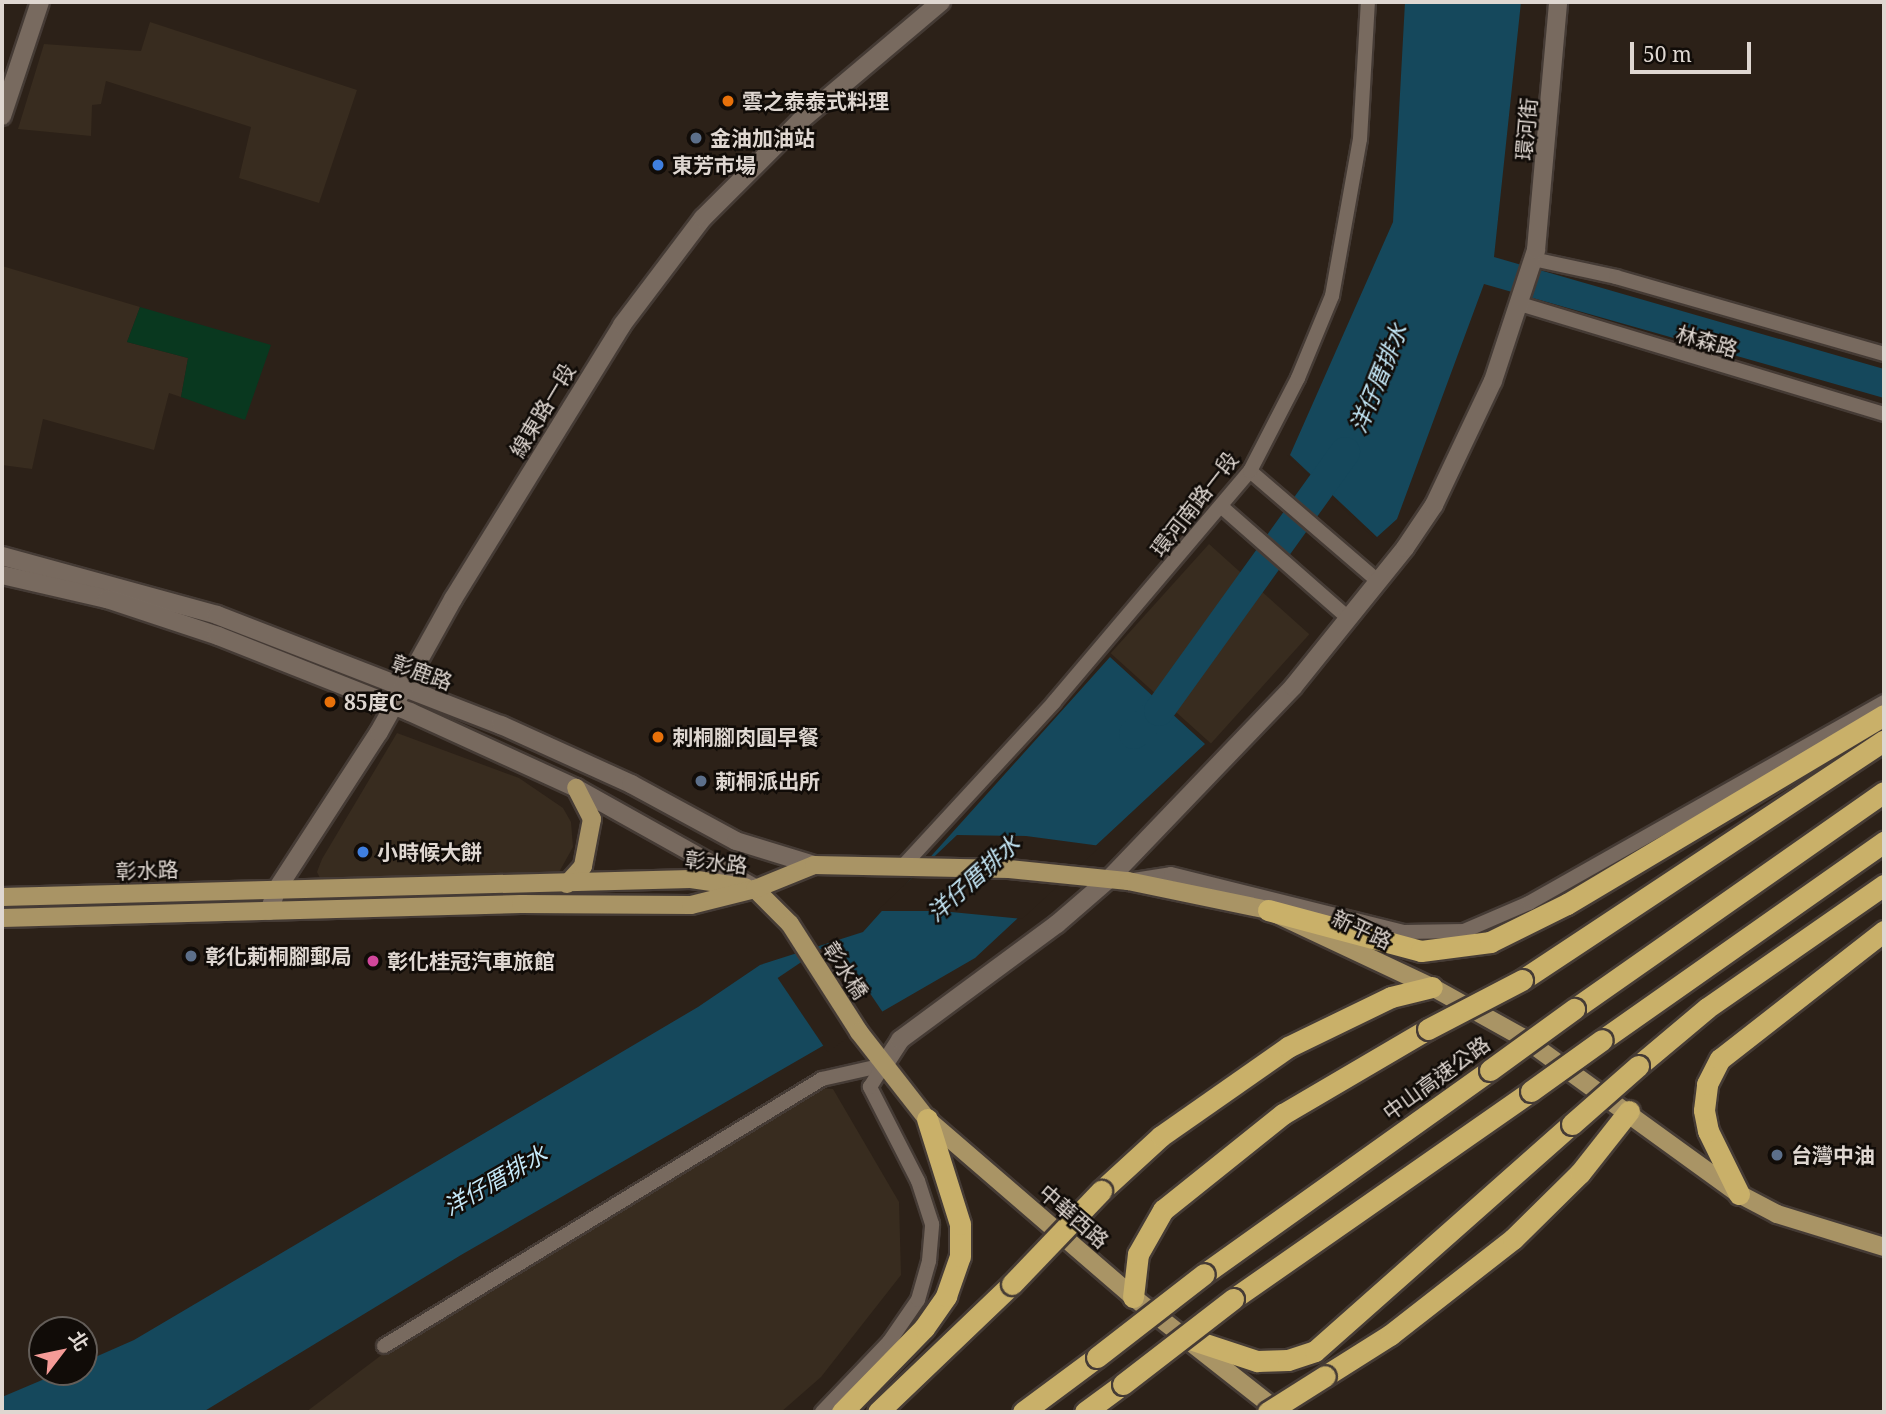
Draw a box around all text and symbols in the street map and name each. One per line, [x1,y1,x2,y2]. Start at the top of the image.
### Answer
scale bar [1634,28,1755,72]
text: 50 m [1643,40,1692,68]
place label: 雲之泰泰式料理 [742,88,889,114]
marker: 雲之泰泰式料理 [720,93,736,109]
street label: 環河街 [1511,97,1541,161]
place label: 金油加油站 [710,125,815,151]
marker: 金油加油站 [688,130,704,146]
place label: 東芳市場 [672,152,756,178]
marker: 東芳市場 [650,157,666,173]
water label: 洋仔厝排水 [1344,320,1412,436]
street label: 林森路 [1673,320,1741,362]
street label: 線東路一段 [504,359,580,461]
street label: 環河南路一段 [1145,447,1243,561]
street label: 彰鹿路 [388,649,456,695]
place label: 85度C [344,689,403,715]
marker: 85度C [322,694,338,710]
place label: 刺桐腳肉圓早餐 [672,724,819,750]
marker: 刺桐腳肉圓早餐 [650,729,666,745]
place label: 莿桐派出所 [715,768,820,794]
marker: 莿桐派出所 [693,773,709,789]
water label: 洋仔厝排水 [921,829,1025,927]
place label: 小時候大餅 [377,839,482,865]
marker: 小時候大餅 [355,844,371,860]
street label: 彰水路 [683,846,749,878]
street label: 彰水路 [115,856,179,884]
street label: 新平路 [1328,904,1396,954]
street label: 彰水橋 [818,937,874,1003]
place label: 彰化莿桐腳郵局 [205,943,352,969]
marker: 彰化莿桐腳郵局 [183,948,199,964]
place label: 彰化桂冠汽車旅館 [387,948,555,974]
marker: 彰化桂冠汽車旅館 [365,953,381,969]
street label: 中山高速公路 [1378,1031,1494,1125]
water label: 洋仔厝排水 [438,1139,552,1221]
place label: 台灣中油 [1791,1142,1875,1168]
marker: 台灣中油 [1769,1147,1785,1163]
street label: 中華西路 [1034,1179,1114,1253]
north arrow [28,1316,98,1386]
text: 北 [63,1326,95,1356]

